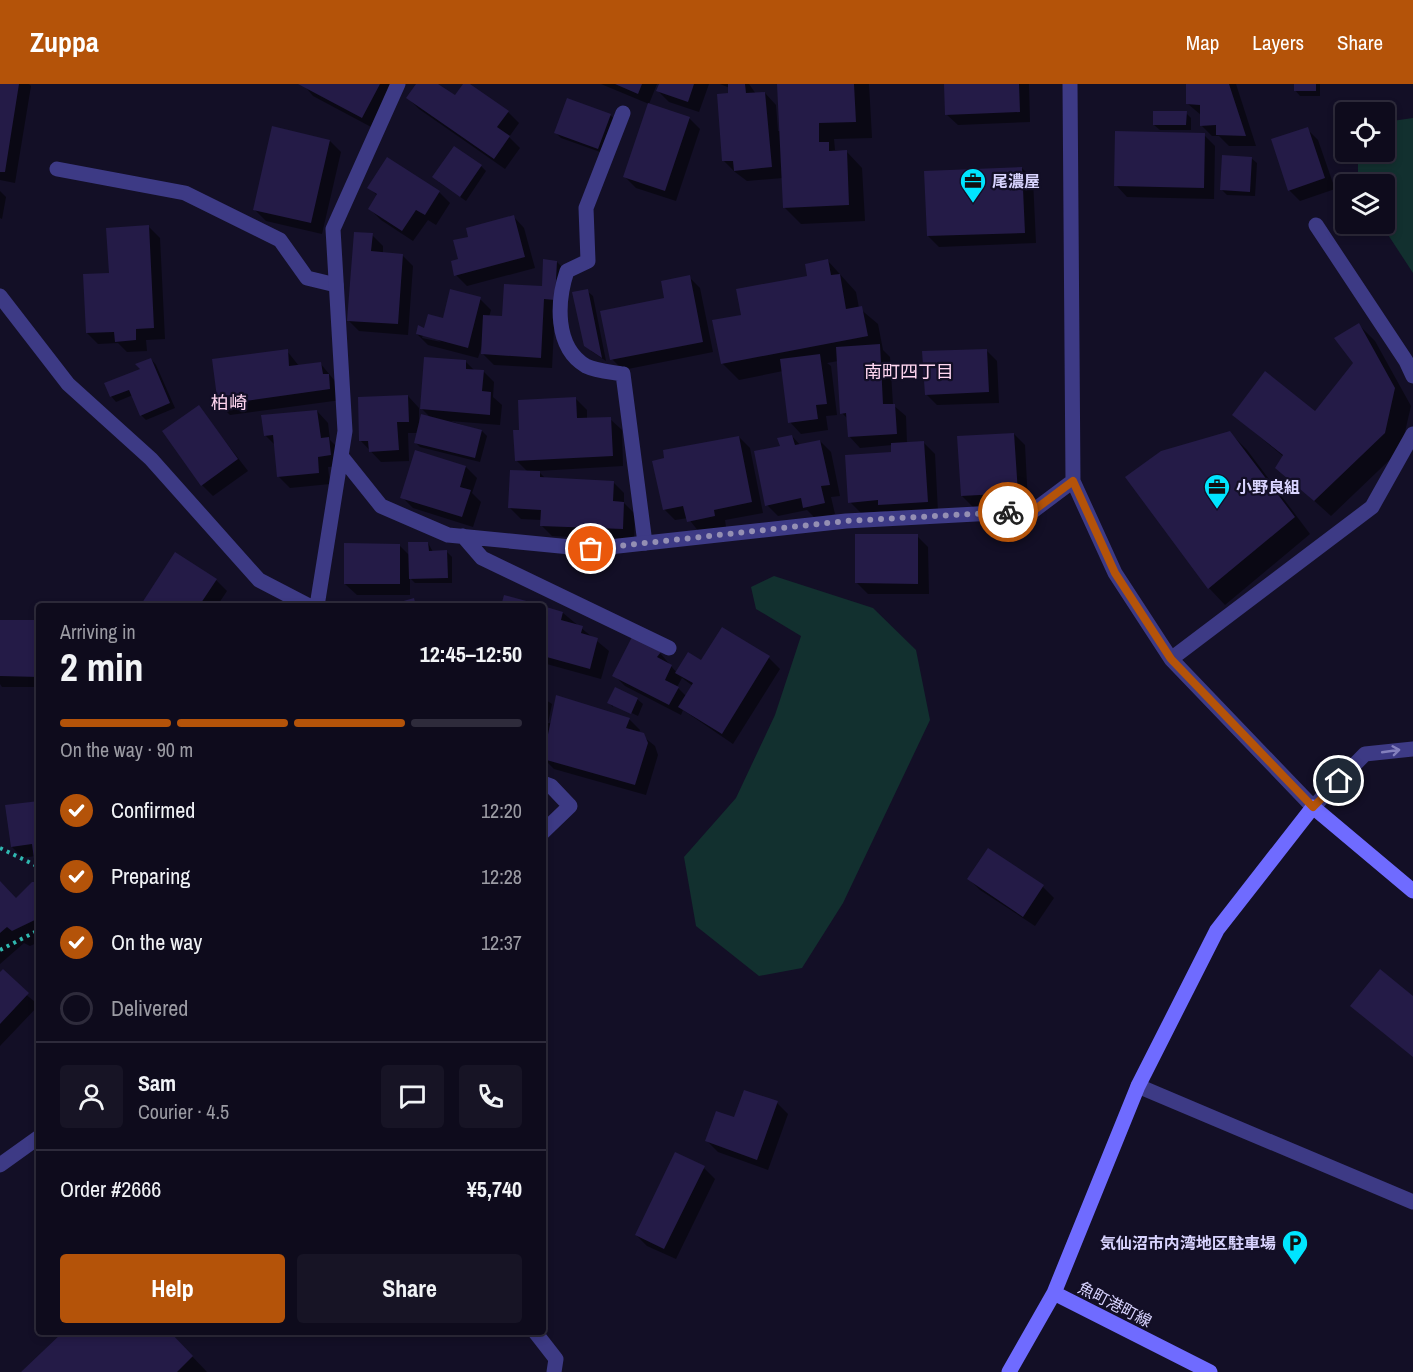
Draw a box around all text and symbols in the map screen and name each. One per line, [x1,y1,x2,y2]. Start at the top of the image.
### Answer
text: Zuppa [30,23,99,61]
text: Map [1186,28,1219,57]
text: Layers [1252,28,1304,57]
text: Share [1337,28,1383,57]
map controls [1335,102,1395,234]
button: locate [1335,102,1395,162]
office icon: 尾濃屋 [958,166,988,204]
place label: 尾濃屋 [992,170,1040,192]
button: layers [1335,174,1395,234]
district label: 南町四丁目 [864,359,954,384]
district label: 柏崎 [211,390,247,415]
office icon: 小野良組 [1202,472,1232,510]
place label: 小野良組 [1236,476,1300,498]
courier [978,482,1038,542]
icon: bike [992,496,1025,529]
pin [565,523,616,574]
icon: bag [574,532,607,565]
text: Arriving in [60,618,136,645]
text: 12:45–12:50 [420,639,522,669]
text: 2 min [60,641,144,693]
text: On the way · 90 m [60,736,193,763]
one-way arrow [1380,745,1400,756]
pin [1313,755,1364,806]
icon: home [1322,764,1355,797]
icon: check [60,794,93,827]
text: Confirmed [111,795,195,825]
text: 12:20 [481,797,522,824]
icon: check [60,860,93,893]
text: Preparing [111,861,190,891]
text: 12:28 [481,863,522,890]
icon: check [60,926,93,959]
text: On the way [111,927,202,957]
text: 12:37 [481,929,522,956]
text: Delivered [111,993,188,1023]
button: person [60,1065,123,1128]
button: chat [381,1065,444,1128]
button: phone [459,1065,522,1128]
text: Sam [138,1068,176,1098]
text: Courier · 4.5 [138,1098,229,1125]
text: Order #2666 [60,1174,161,1204]
text: ¥5,740 [467,1174,522,1204]
parking icon: 気仙沼市内湾地区駐車場 [1280,1228,1310,1266]
place label: 気仙沼市内湾地区駐車場 [1100,1232,1276,1254]
button: Help [60,1254,285,1323]
button: Share [297,1254,522,1323]
street label: 魚町港町線 [1074,1276,1156,1332]

